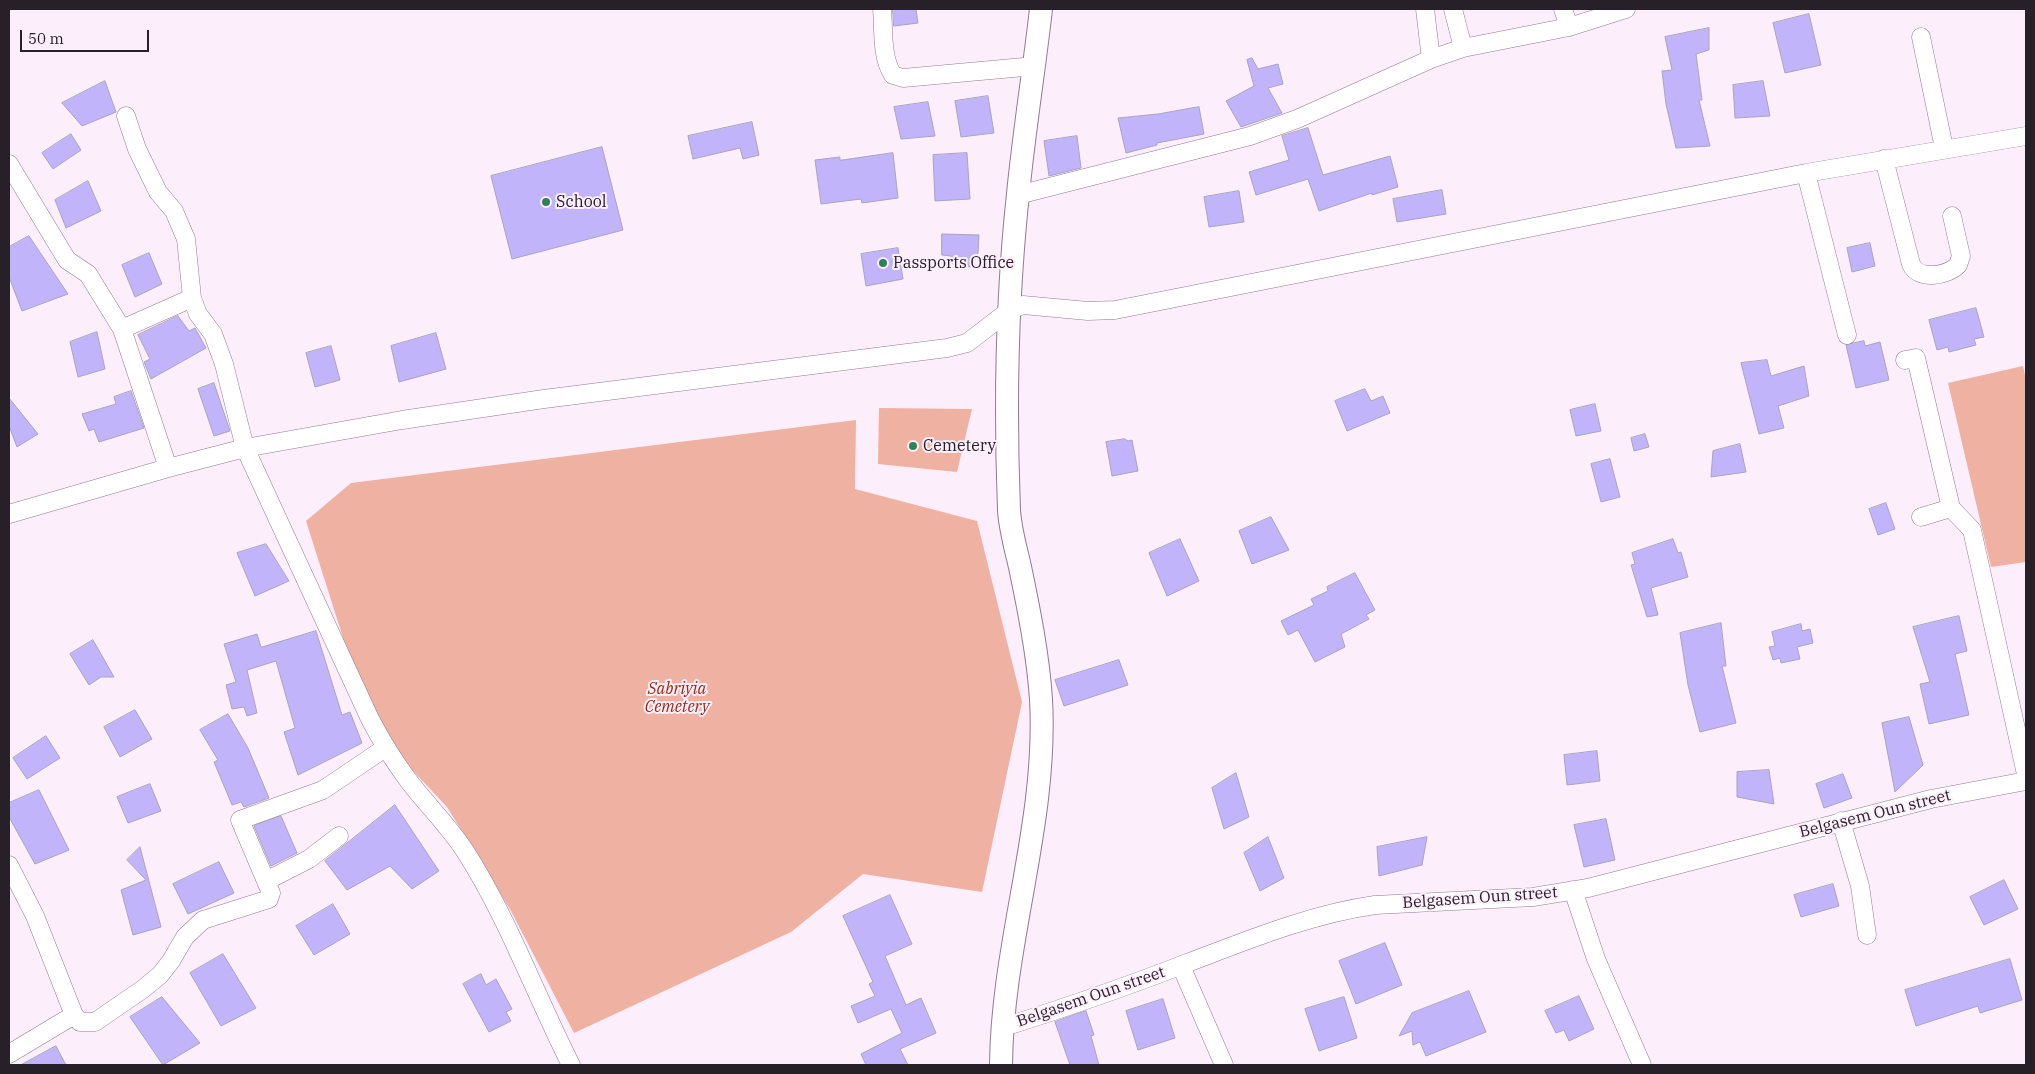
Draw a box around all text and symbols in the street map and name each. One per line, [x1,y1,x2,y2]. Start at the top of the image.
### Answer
scale bar [22,20,151,52]
text: 50 m [28,29,64,48]
place label: School [556,192,607,212]
marker: School [540,196,552,208]
place label: Passports Office [893,253,1014,273]
marker: Passports Office [877,257,889,269]
place label: Cemetery [923,436,996,456]
marker: Cemetery [907,440,919,452]
park label: Sabriyia Cemetery [645,679,709,717]
street label: Belgasem Oun street [1797,786,1953,842]
street label: Belgasem Oun street [1402,883,1558,913]
street label: Belgasem Oun street [1014,963,1168,1031]

